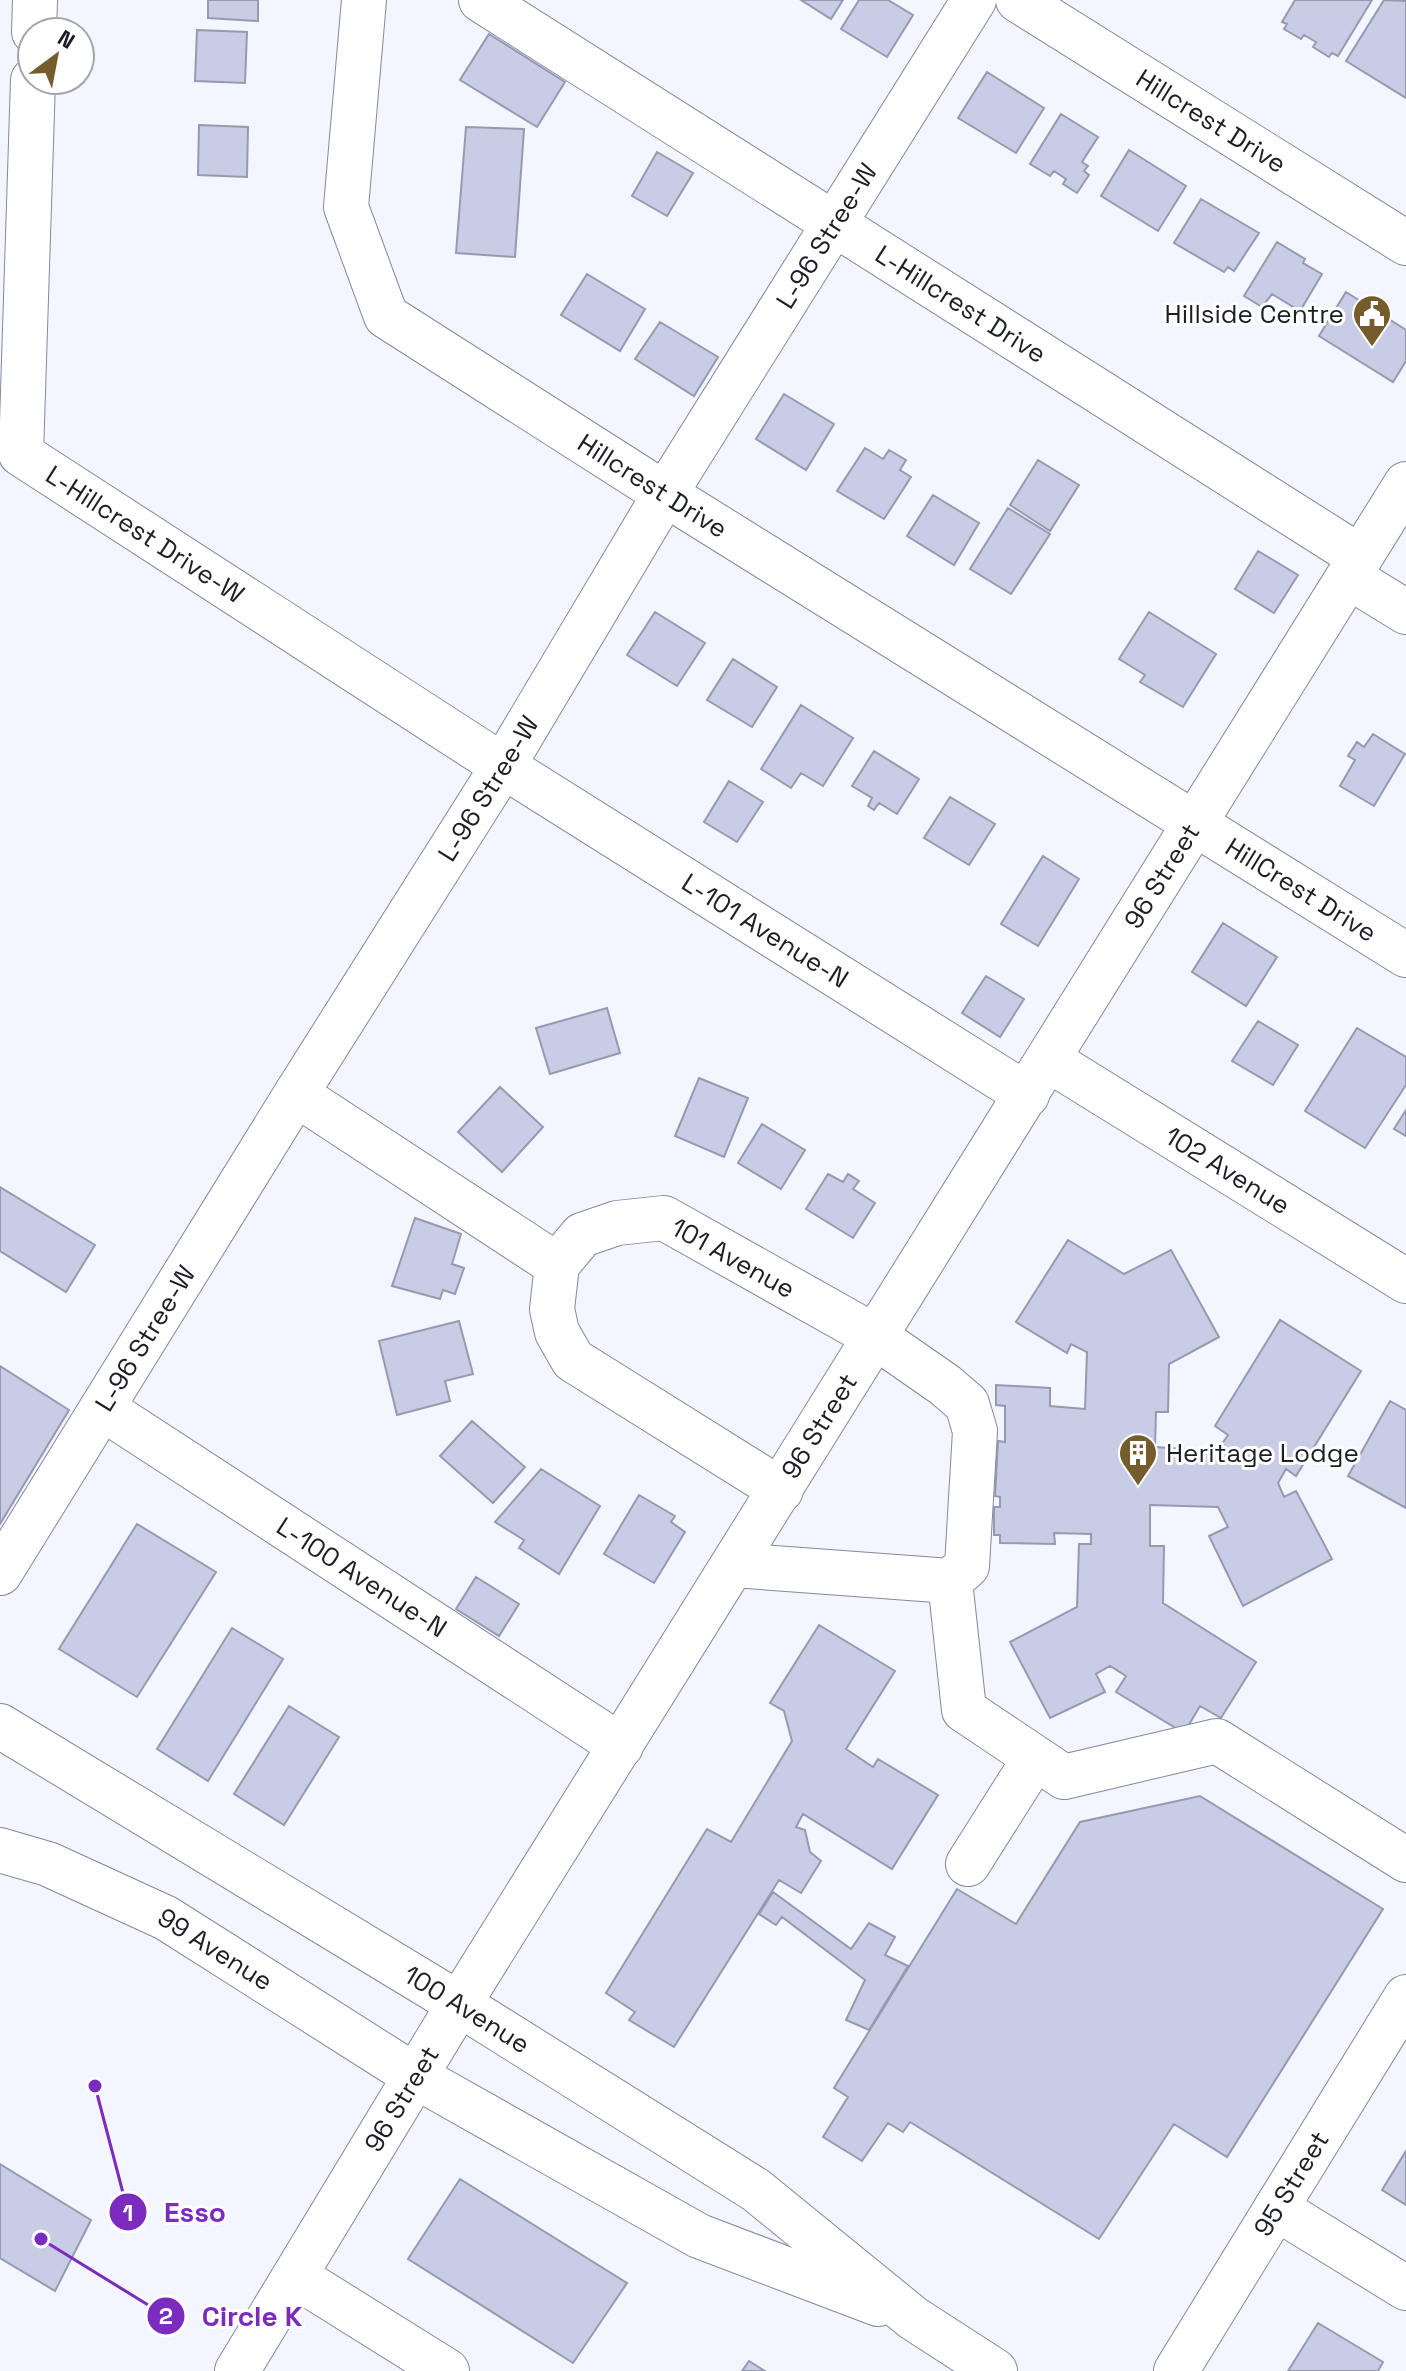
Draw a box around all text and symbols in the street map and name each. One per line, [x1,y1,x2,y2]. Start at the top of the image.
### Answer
north arrow [16,16,96,96]
text: N [53,23,80,55]
street label: Hillcrest Drive [1130,61,1293,181]
street label: L-96 Stree-W [768,157,885,315]
street label: L-Hillcrest Drive [869,237,1053,371]
public building icon: Hillside Centre [1351,293,1393,348]
place label: Hillside Centre [1165,297,1344,331]
street label: Hillcrest Drive [571,426,734,546]
street label: L-Hillcrest Drive-W [39,458,251,611]
street label: L-96 Stree-W [430,709,546,868]
street label: 96 Street [1116,817,1207,935]
street label: HillCrest Drive [1219,830,1383,950]
street label: L-101 Avenue-N [675,866,855,996]
street label: 102 Avenue [1158,1119,1297,1222]
street label: 101 Avenue [665,1210,801,1306]
street label: L-96 Stree-W [87,1259,203,1418]
street label: 96 Street [774,1367,865,1485]
building icon: Heritage Lodge [1117,1432,1159,1487]
place label: Heritage Lodge [1166,1436,1359,1470]
street label: L-100 Avenue-N [270,1509,453,1645]
street label: 99 Avenue [151,1900,279,1998]
street label: 100 Avenue [397,1957,536,2061]
street label: 96 Street [356,2040,447,2158]
street label: 95 Street [1246,2125,1337,2243]
callout: Esso [108,2186,242,2238]
text: Esso [164,2194,226,2230]
text: 1 [123,2197,133,2228]
callout: Circle K [146,2290,319,2342]
text: Circle K [202,2298,303,2334]
text: 2 [159,2300,173,2331]

